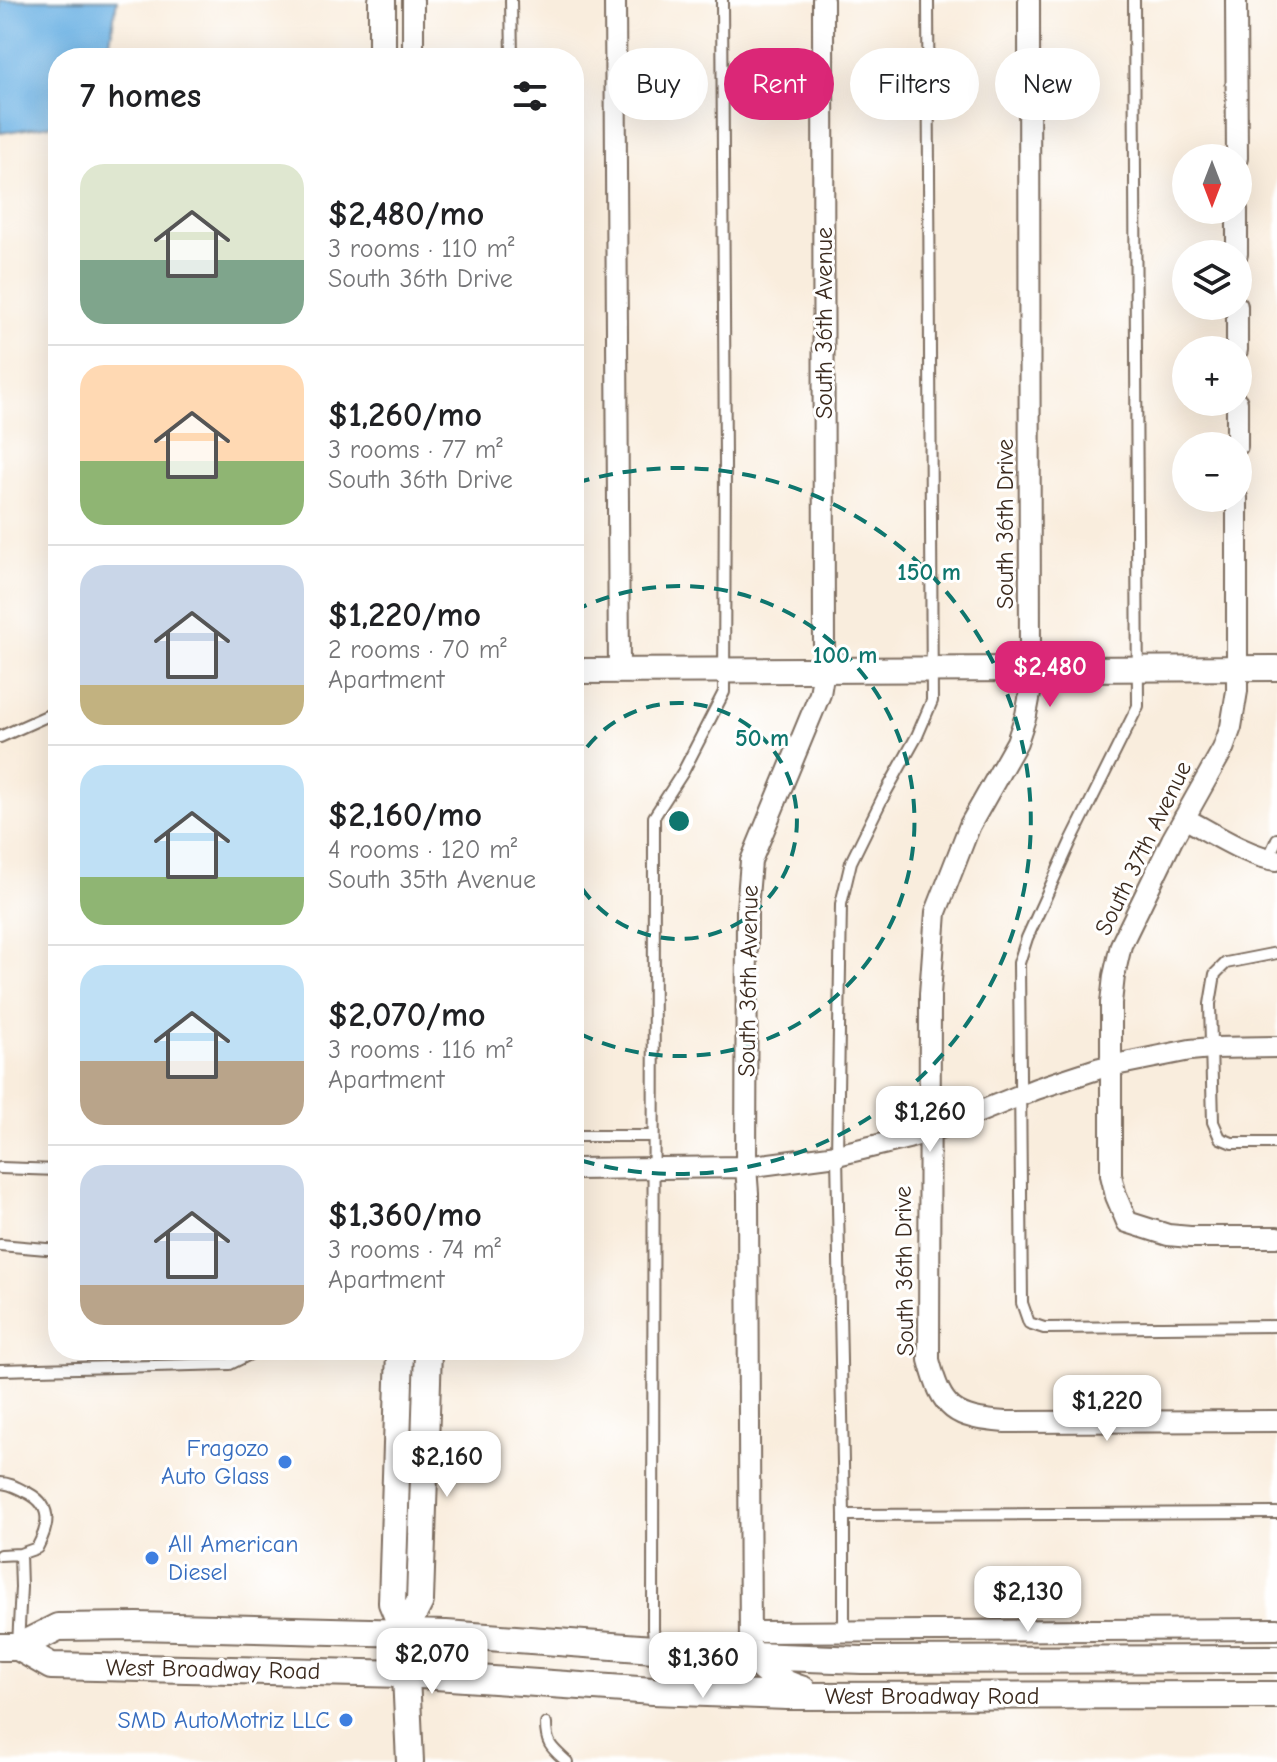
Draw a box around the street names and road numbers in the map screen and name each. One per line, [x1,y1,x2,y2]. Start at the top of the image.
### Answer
street label: South 36th Avenue [810,227,838,419]
street label: South 36th Drive [991,439,1019,609]
street label: South 37th Avenue [1089,756,1197,940]
street label: South 36th Avenue [732,885,764,1077]
street label: South 36th Drive [889,1186,919,1356]
street label: West Broadway Road [105,1653,321,1685]
street label: West Broadway Road [825,1682,1039,1710]

